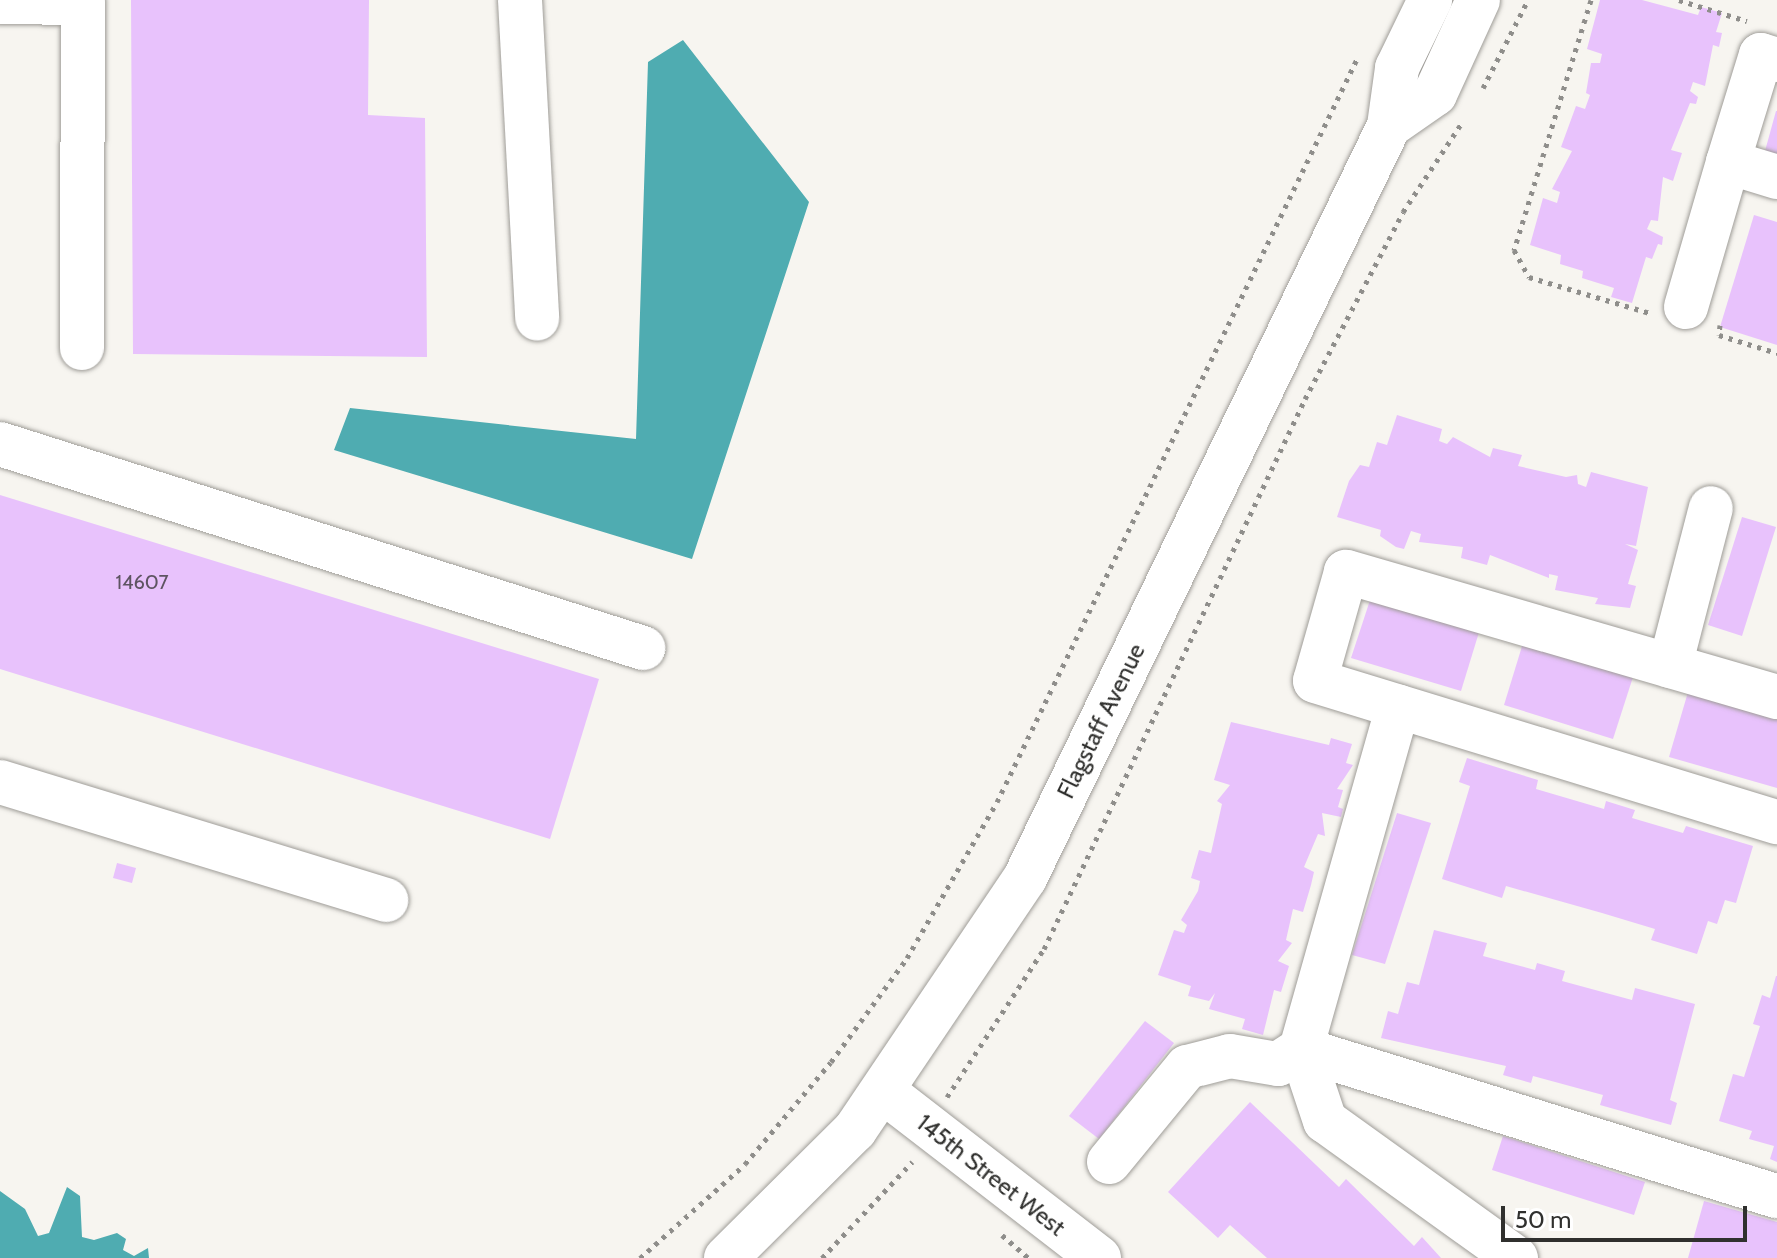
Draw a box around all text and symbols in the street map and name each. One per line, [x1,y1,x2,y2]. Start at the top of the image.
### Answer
house number: 14607 [115,570,169,594]
street label: Flagstaff Avenue [1051,639,1151,803]
street label: 145th Street West [911,1108,1071,1242]
scale bar [1505,1190,1751,1240]
text: 50 m [1515,1205,1571,1234]

